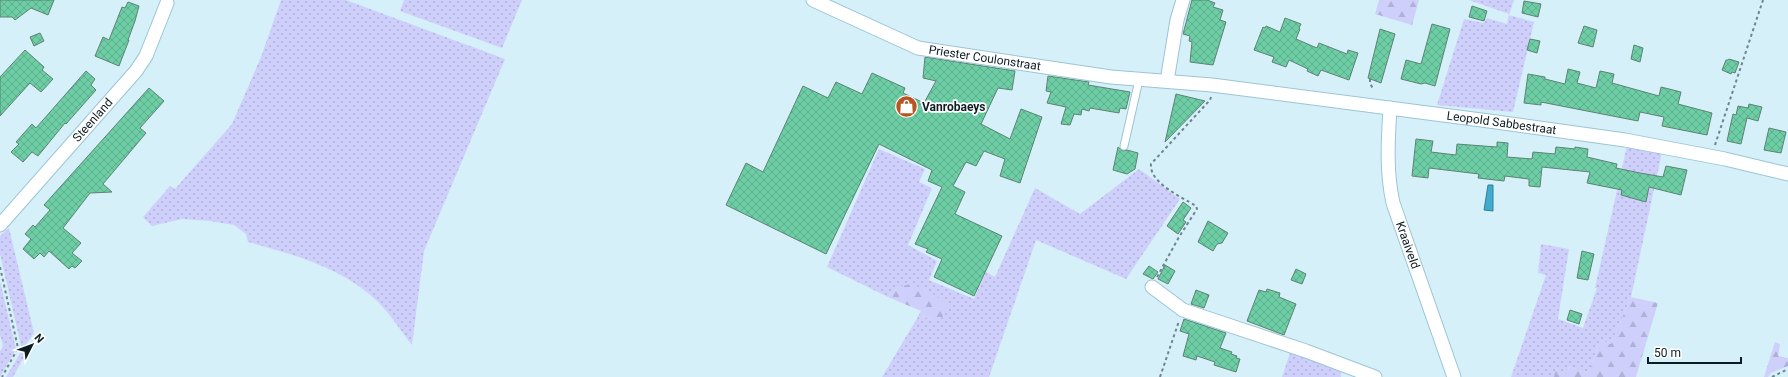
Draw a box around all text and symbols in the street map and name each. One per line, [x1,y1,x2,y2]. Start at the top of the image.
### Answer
street label: Priester Coulonstraat [928,43,1042,73]
shop icon: Vanrobaeys [893,94,919,120]
street label: Steenland [70,95,116,145]
place label: Vanrobaeys [922,100,986,114]
street label: Leopold Sabbestraat [1446,109,1557,137]
street label: Kraaiveld [1393,220,1423,271]
north arrow [12,325,52,365]
text: N [32,331,47,346]
scale bar [1648,339,1741,365]
text: 50 m [1654,346,1681,360]

